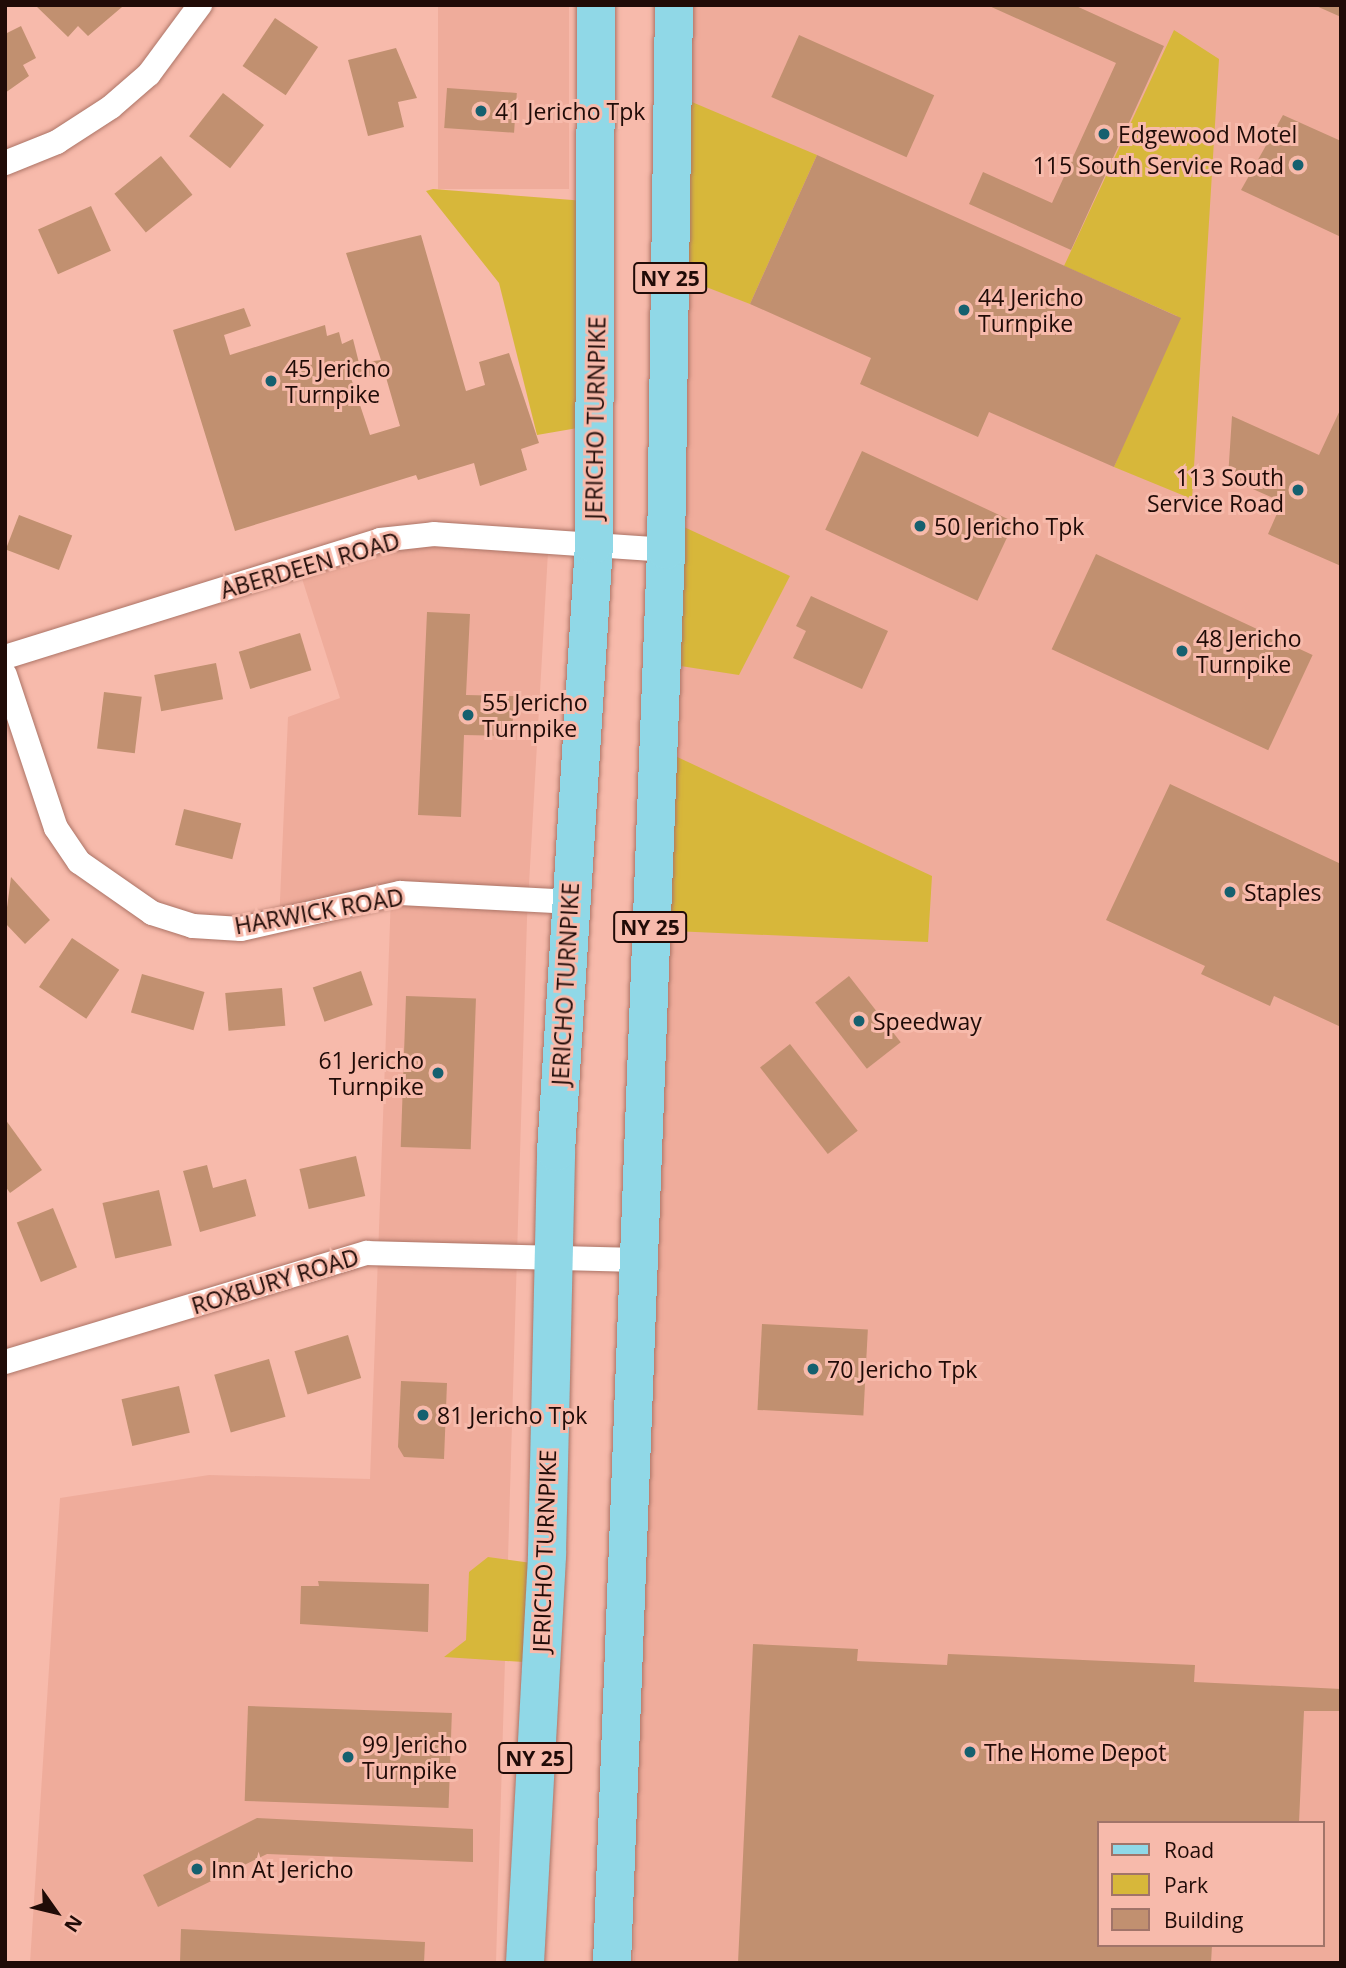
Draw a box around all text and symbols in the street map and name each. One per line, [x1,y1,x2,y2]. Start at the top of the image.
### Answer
place label: 41 Jericho Tpk [495,97,645,125]
marker: 41 Jericho Tpk [473,103,489,119]
place label: Edgewood Motel [1118,120,1297,148]
marker: Edgewood Motel [1096,126,1112,142]
place label: 115 South Service Road [1033,151,1284,179]
marker: 115 South Service Road [1290,157,1306,173]
road number: NY 25 [632,260,708,296]
place label: 44 Jericho Turnpike [978,283,1084,337]
marker: 44 Jericho Turnpike [956,302,972,318]
street label: JERICHO TURNPIKE [579,316,611,520]
place label: 45 Jericho Turnpike [285,354,391,408]
marker: 45 Jericho Turnpike [263,373,279,389]
place label: 113 South Service Road [1147,463,1284,517]
marker: 113 South Service Road [1290,482,1306,498]
place label: 50 Jericho Tpk [934,512,1084,540]
marker: 50 Jericho Tpk [912,518,928,534]
street label: ABERDEEN ROAD [217,526,403,604]
place label: 48 Jericho Turnpike [1196,624,1302,678]
marker: 48 Jericho Turnpike [1174,643,1190,659]
place label: 55 Jericho Turnpike [482,688,588,742]
marker: 55 Jericho Turnpike [460,707,476,723]
place label: Staples [1244,878,1321,906]
street label: JERICHO TURNPIKE [546,882,584,1086]
street label: HARWICK ROAD [232,883,406,939]
marker: Staples [1222,884,1238,900]
road number: NY 25 [612,909,688,944]
place label: Speedway [873,1007,982,1035]
marker: Speedway [851,1013,867,1029]
place label: 61 Jericho Turnpike [318,1046,424,1100]
marker: 61 Jericho Turnpike [430,1065,446,1081]
street label: ROXBURY ROAD [188,1242,362,1320]
place label: 70 Jericho Tpk [827,1355,977,1383]
marker: 70 Jericho Tpk [805,1361,821,1377]
place label: 81 Jericho Tpk [437,1401,587,1429]
marker: 81 Jericho Tpk [415,1407,431,1423]
street label: JERICHO TURNPIKE [527,1449,561,1653]
place label: 99 Jericho Turnpike [362,1730,468,1784]
place label: The Home Depot [984,1738,1166,1766]
road number: NY 25 [496,1740,574,1776]
marker: The Home Depot [962,1744,978,1760]
marker: 99 Jericho Turnpike [340,1749,356,1765]
legend [1098,1821,1325,1947]
text: Road [1164,1836,1214,1864]
place label: Inn At Jericho [211,1855,354,1883]
marker: Inn At Jericho [189,1861,205,1877]
text: Park [1164,1871,1208,1899]
north arrow [21,1877,91,1947]
text: Building [1164,1906,1243,1934]
text: N [58,1910,89,1937]

